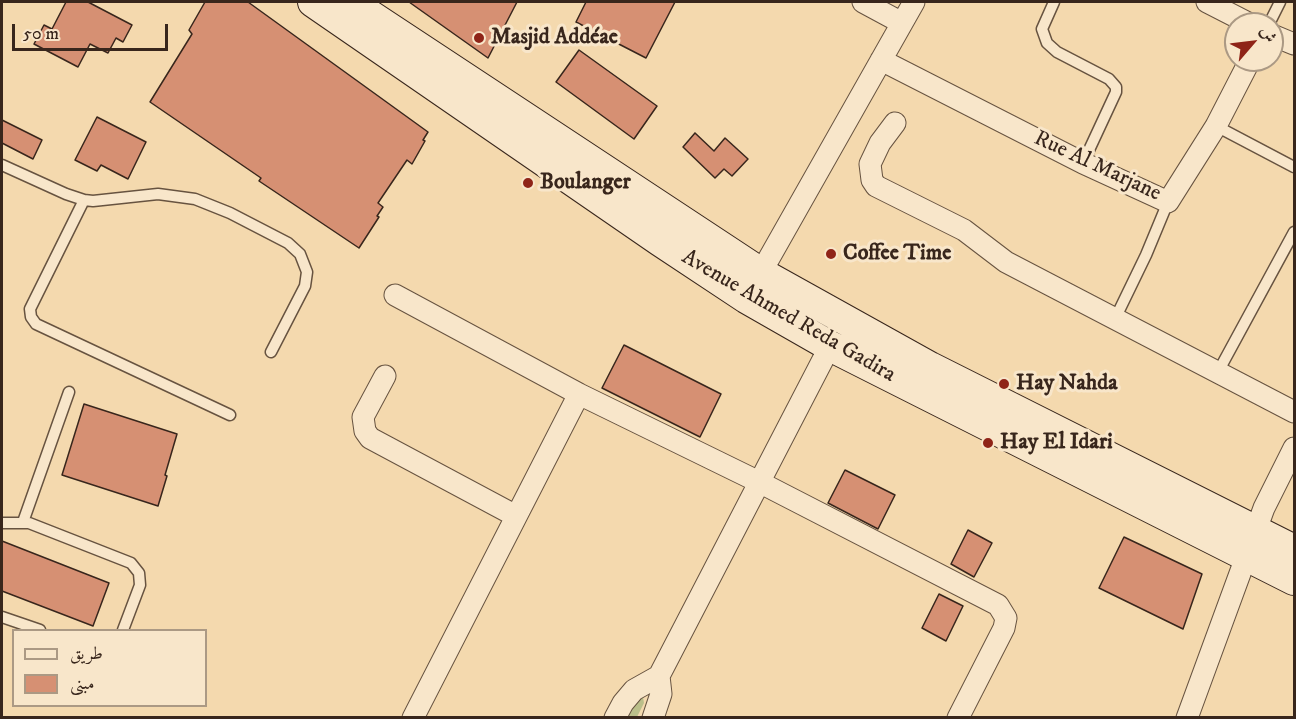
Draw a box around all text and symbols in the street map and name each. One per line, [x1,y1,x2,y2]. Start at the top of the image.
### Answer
scale bar [15,12,171,50]
north arrow [1224,12,1284,72]
text: 50 m [23,23,59,45]
text: ش [1256,23,1281,46]
place label: Masjid Addéae [491,25,618,51]
marker: Masjid Addéae [472,31,486,45]
street label: Rue Al Marjane [1029,126,1165,208]
place label: Boulanger [540,170,631,196]
marker: Boulanger [521,176,535,190]
place label: Coffee Time [843,241,951,267]
street label: Avenue Ahmed Reda Gadira [676,245,900,389]
marker: Coffee Time [824,247,838,261]
place label: Hay Nahda [1016,371,1118,397]
marker: Hay Nahda [997,377,1011,391]
place label: Hay El Idari [1000,430,1113,456]
marker: Hay El Idari [981,436,995,450]
legend [12,629,207,707]
text: طريق [70,643,103,665]
text: مبنى [70,673,95,695]

